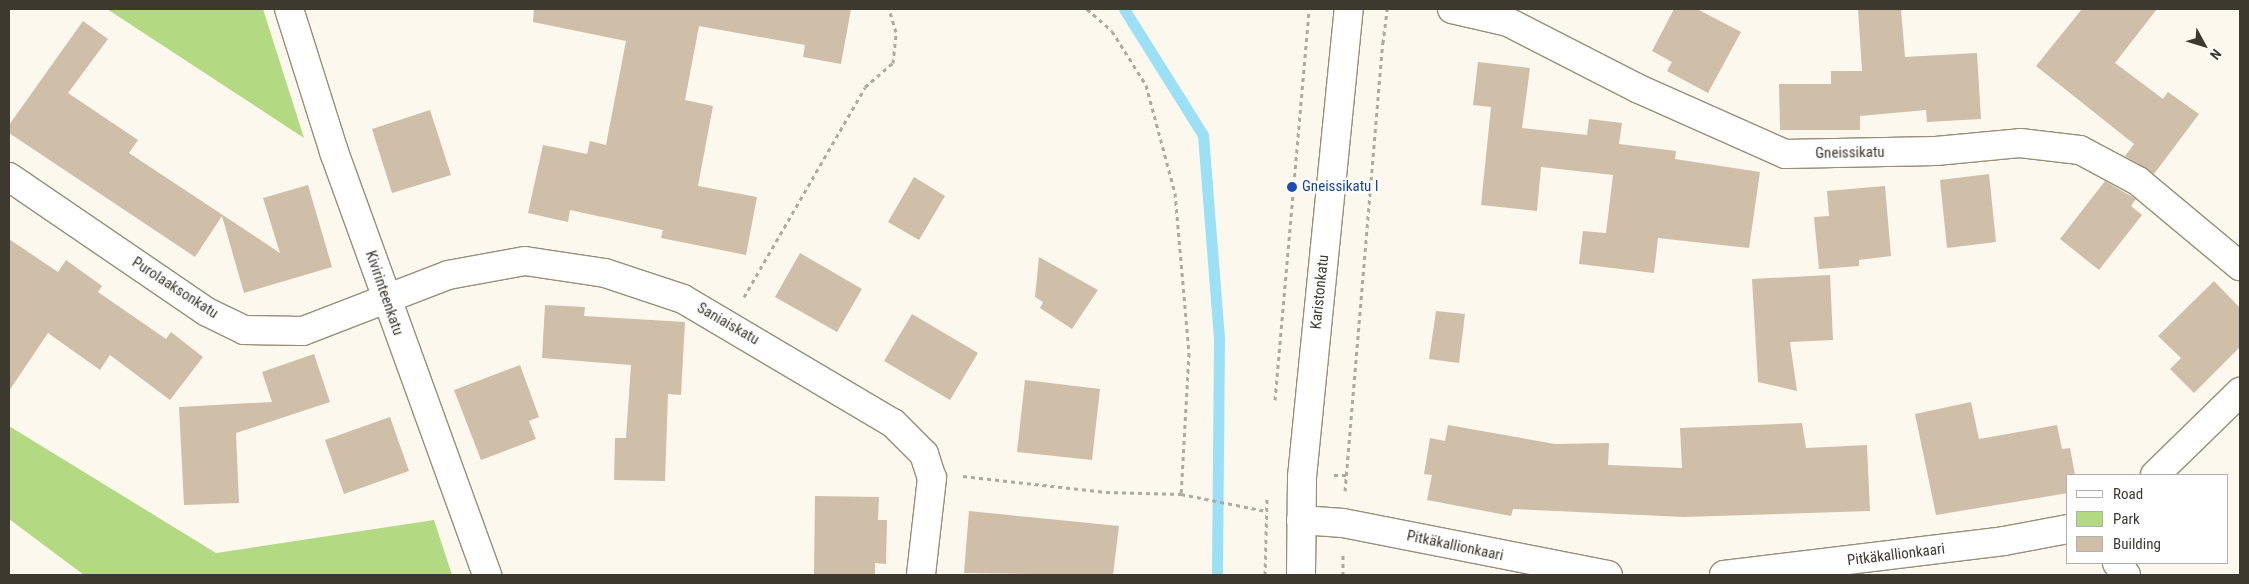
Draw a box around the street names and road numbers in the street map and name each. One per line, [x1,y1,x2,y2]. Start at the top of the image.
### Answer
street label: Gneissikatu [1815,143,1885,163]
street label: Kivirinteenkatu [361,248,407,338]
street label: Purolaaksonkatu [128,253,222,323]
street label: Karistonkatu [1307,254,1333,330]
street label: Saniaiskatu [694,299,762,349]
street label: Pitkäkallionkaari [1405,527,1505,565]
street label: Pitkäkallionkaari [1846,540,1946,570]

